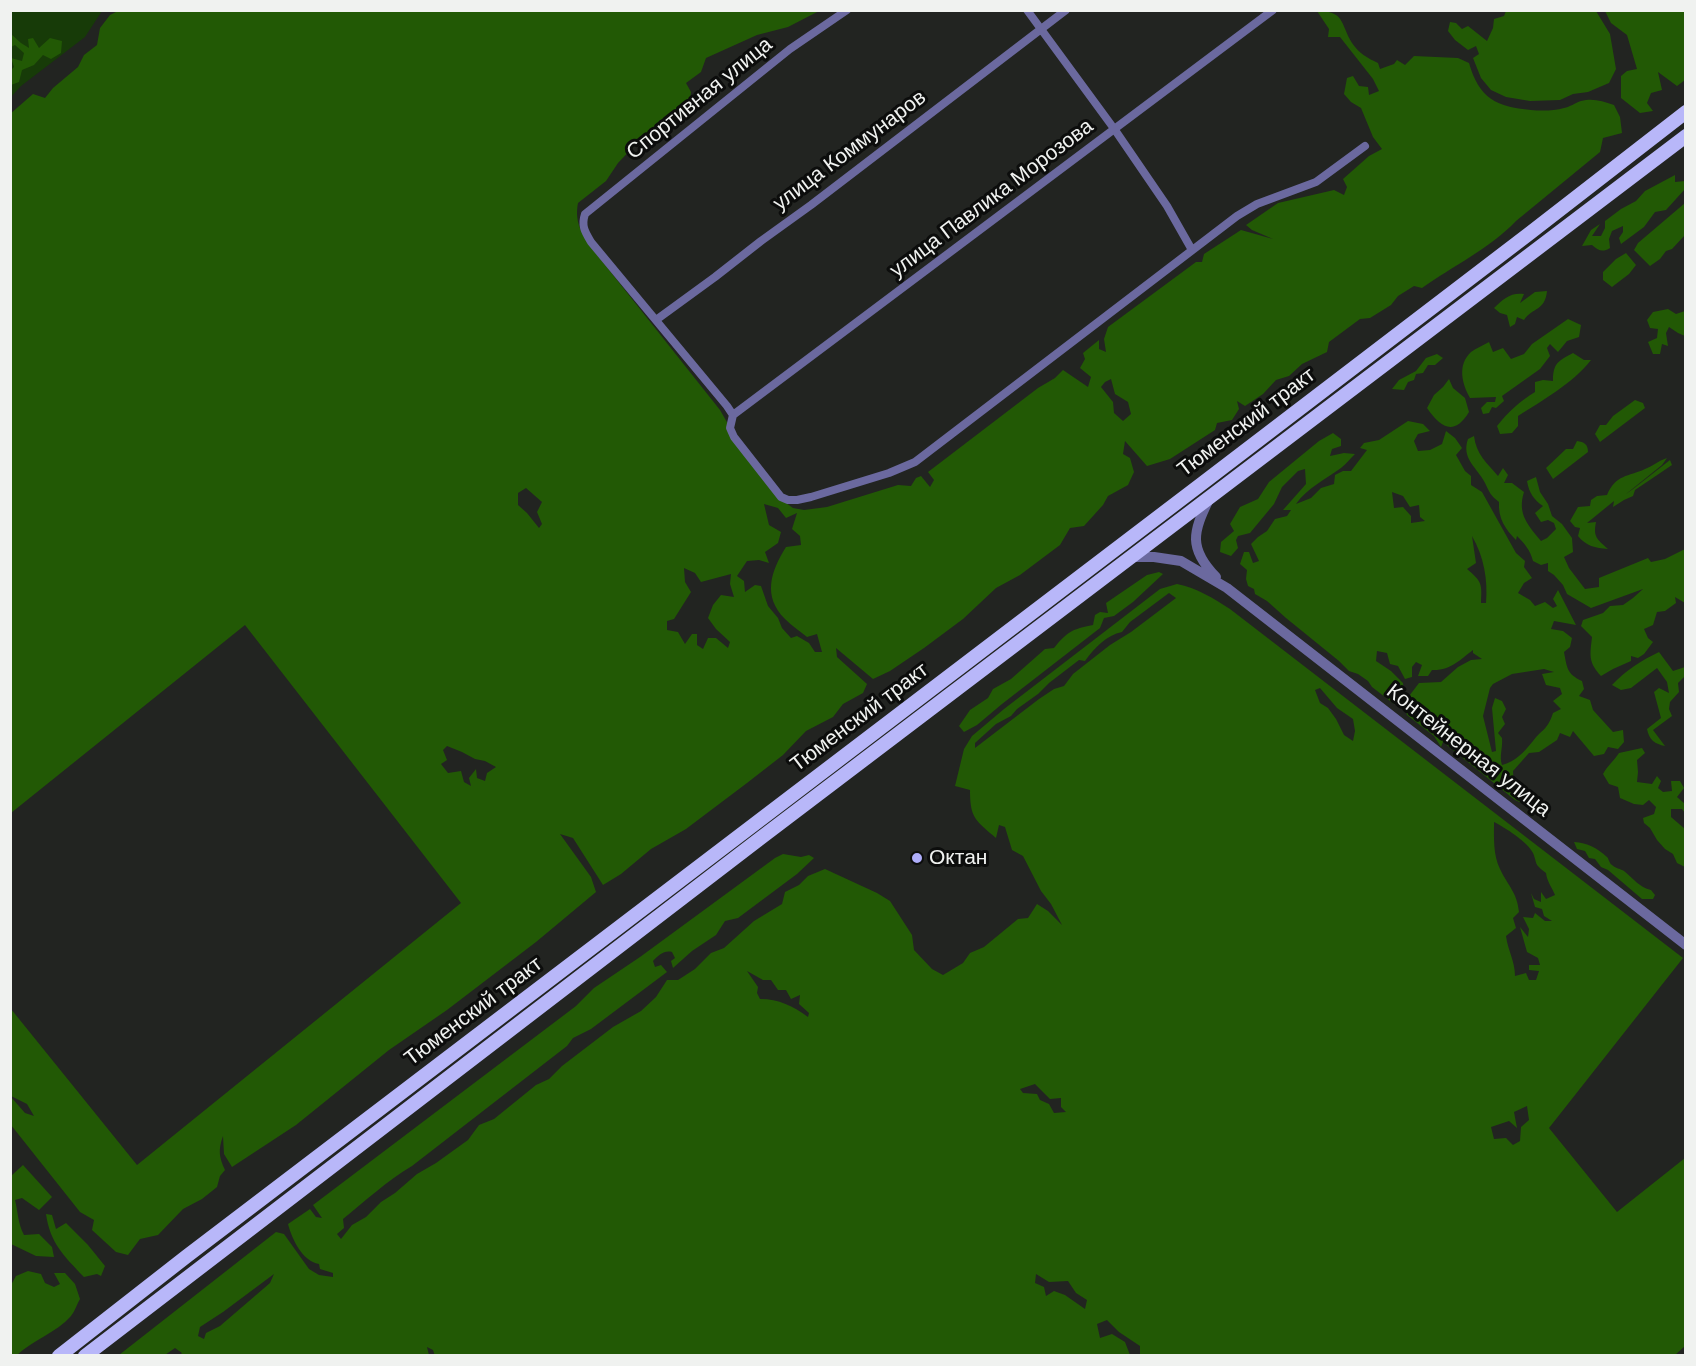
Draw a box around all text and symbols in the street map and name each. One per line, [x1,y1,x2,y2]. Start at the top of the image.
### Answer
street label: Спортивная улица [622,33,778,165]
street label: улица Коммунаров [769,85,931,217]
street label: улица Павлика Морозова [885,114,1099,284]
street label: Тюменский тракт [1173,363,1321,483]
street label: Тюменский тракт [786,658,934,778]
street label: Контейнерная улица [1381,679,1555,823]
place label: Октан [929,845,987,871]
marker: Октан [910,851,924,865]
street label: Тюменский тракт [400,952,548,1072]

